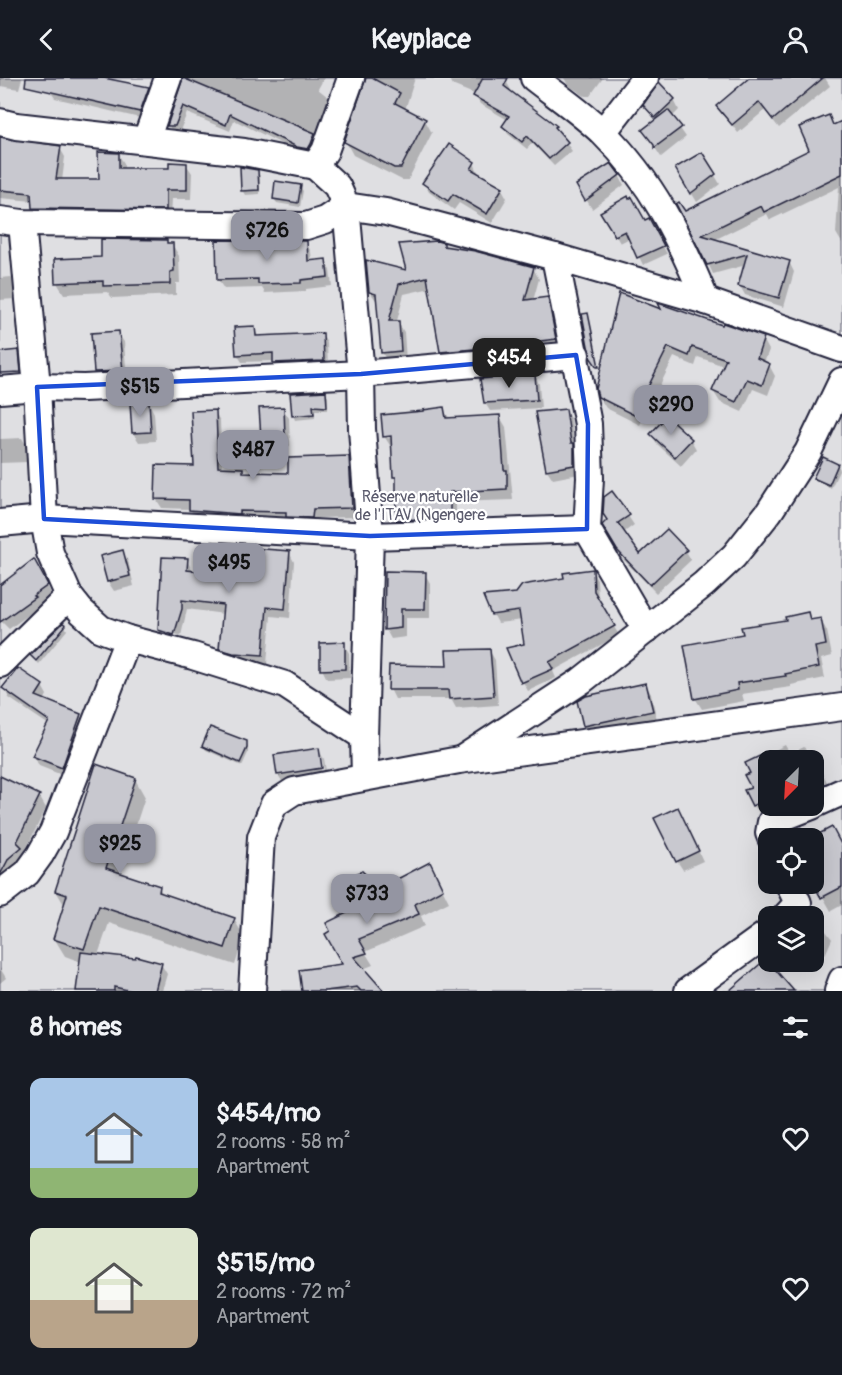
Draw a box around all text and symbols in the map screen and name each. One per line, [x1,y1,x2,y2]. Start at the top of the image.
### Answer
icon: back [30,23,63,56]
text: Keyplace [371,23,471,56]
icon: person [779,23,812,56]
pin: $726 [231,211,303,262]
text: $726 [245,218,289,243]
pin: $454 [473,338,545,389]
text: $454 [487,345,531,370]
pin: $515 [104,367,176,418]
text: $515 [120,374,160,399]
pin: $290 [635,385,707,436]
text: $290 [648,392,694,417]
pin: $487 [217,430,289,481]
text: $487 [231,437,275,462]
park label: Réserve naturelle de l'ITAV (Ngengere [355,487,485,525]
pin: $495 [193,543,265,594]
text: $495 [207,550,251,575]
north arrow [758,750,824,816]
map controls [758,750,824,972]
pin: $925 [84,824,156,875]
button: locate [758,828,824,894]
text: $925 [98,831,142,856]
pin: $733 [331,874,403,925]
text: $733 [345,881,389,906]
button: layers [758,906,824,972]
text: 8 homes [30,1011,122,1043]
icon: filters [779,1011,812,1044]
text: $454/mo [216,1097,321,1129]
icon: home [78,1102,150,1174]
icon: heart [779,1122,812,1155]
text: 2 rooms · 58 m² [216,1129,351,1154]
text: Apartment [216,1154,309,1179]
text: $515/mo [216,1247,315,1279]
icon: home [78,1252,150,1324]
icon: heart [779,1272,812,1305]
text: 2 rooms · 72 m² [216,1279,351,1304]
text: Apartment [216,1304,309,1329]

